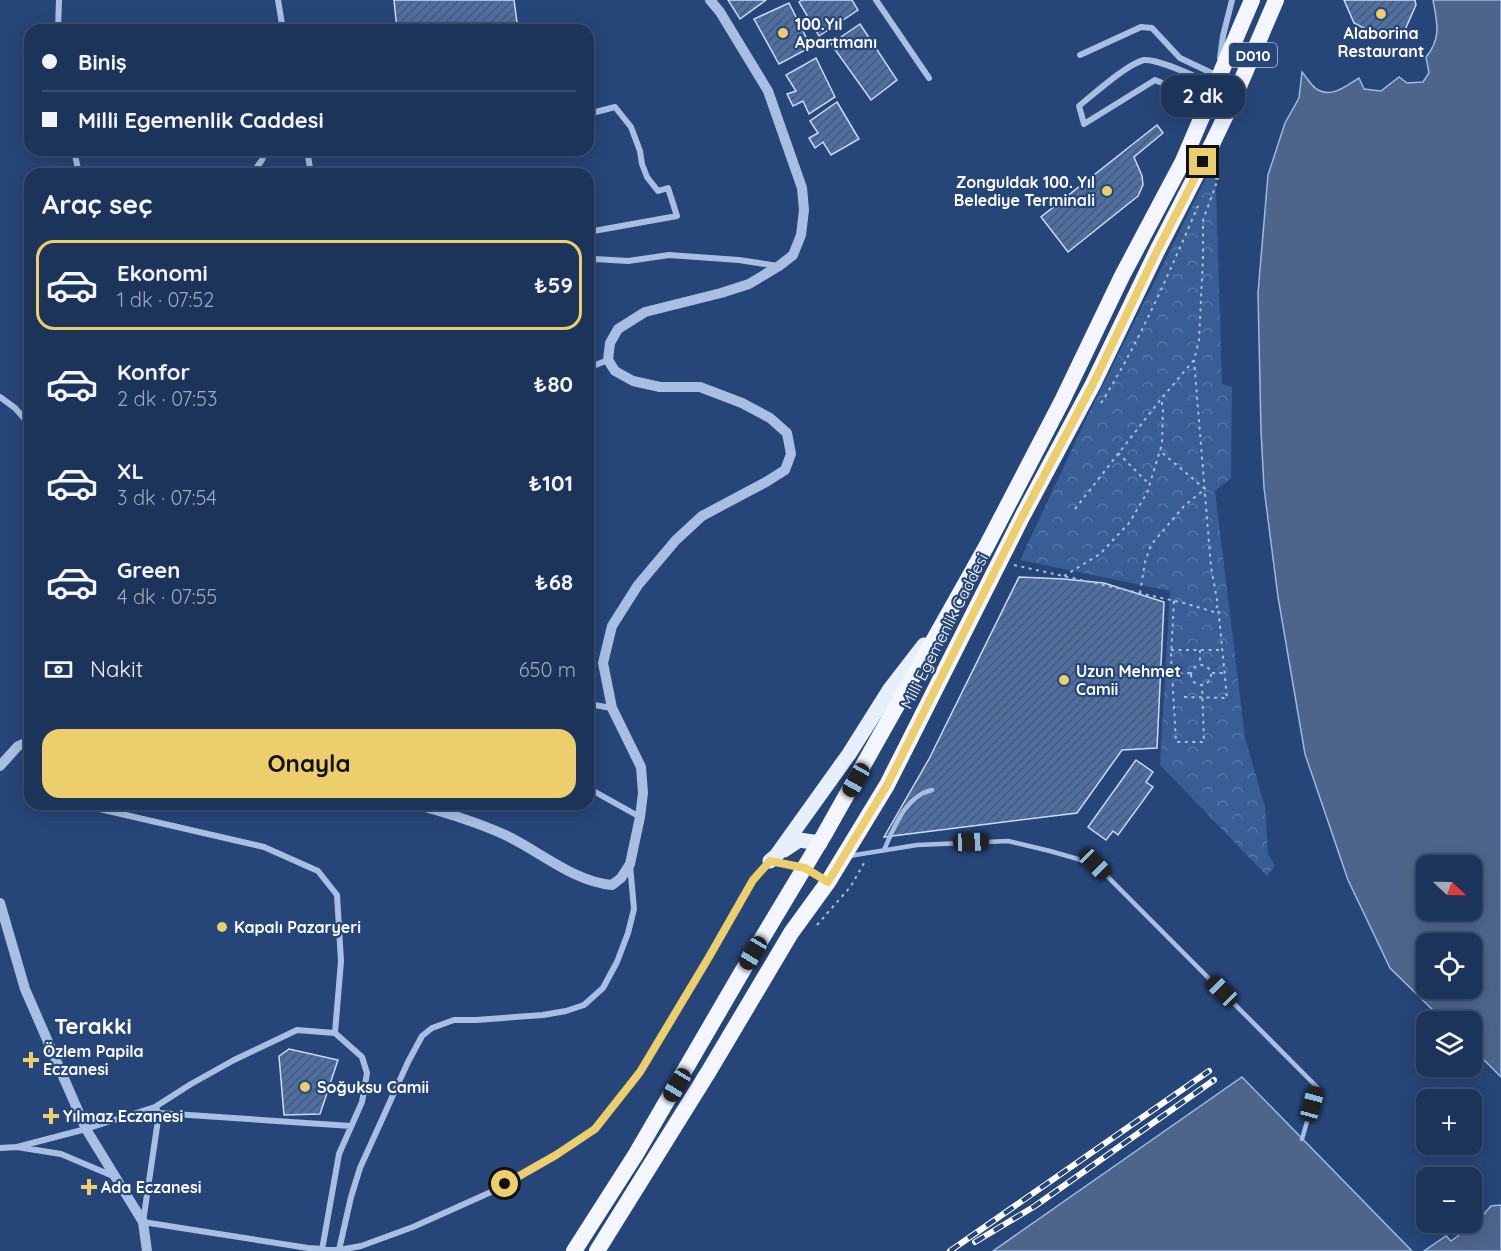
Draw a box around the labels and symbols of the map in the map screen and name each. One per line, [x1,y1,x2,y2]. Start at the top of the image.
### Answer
marker: Alaborina Restaurant [1374,7,1388,21]
place label: 100.Yıl Apartmanı [795,14,877,52]
place label: Alaborina Restaurant [1338,23,1424,61]
marker: 100.Yıl Apartmanı [776,26,790,40]
road number: D010 [1229,43,1277,67]
callout: 2 dk [1161,75,1245,117]
route end [1189,148,1216,175]
place label: Zonguldak 100. Yıl Belediye Terminali [954,172,1095,210]
marker: Zonguldak 100. Yıl Belediye Terminali [1100,184,1114,198]
street label: Milli Egemenlik Caddesi [896,550,992,712]
place label: Uzun Mehmet Camii [1076,661,1181,699]
marker: Uzun Mehmet Camii [1057,673,1071,687]
car [839,760,873,800]
car [953,832,989,852]
car [1076,845,1114,883]
north arrow [1416,855,1482,921]
place label: Kapalı Pazaryeri [234,917,361,937]
marker: Kapalı Pazaryeri [215,920,229,934]
car [736,933,770,973]
car [1203,972,1241,1010]
district label: Terakki [54,1012,132,1040]
place label: Özlem Papila Eczanesi [43,1041,144,1079]
marker: Özlem Papila Eczanesi [24,1053,38,1067]
car [660,1065,694,1105]
place label: Soğuksu Camii [317,1077,429,1097]
marker: Soğuksu Camii [298,1080,312,1094]
car [1299,1084,1325,1124]
place label: Yılmaz Eczanesi [63,1106,183,1126]
marker: Yılmaz Eczanesi [44,1109,58,1123]
route start [491,1170,518,1197]
place label: Ada Eczanesi [101,1177,201,1197]
marker: Ada Eczanesi [82,1180,96,1194]

